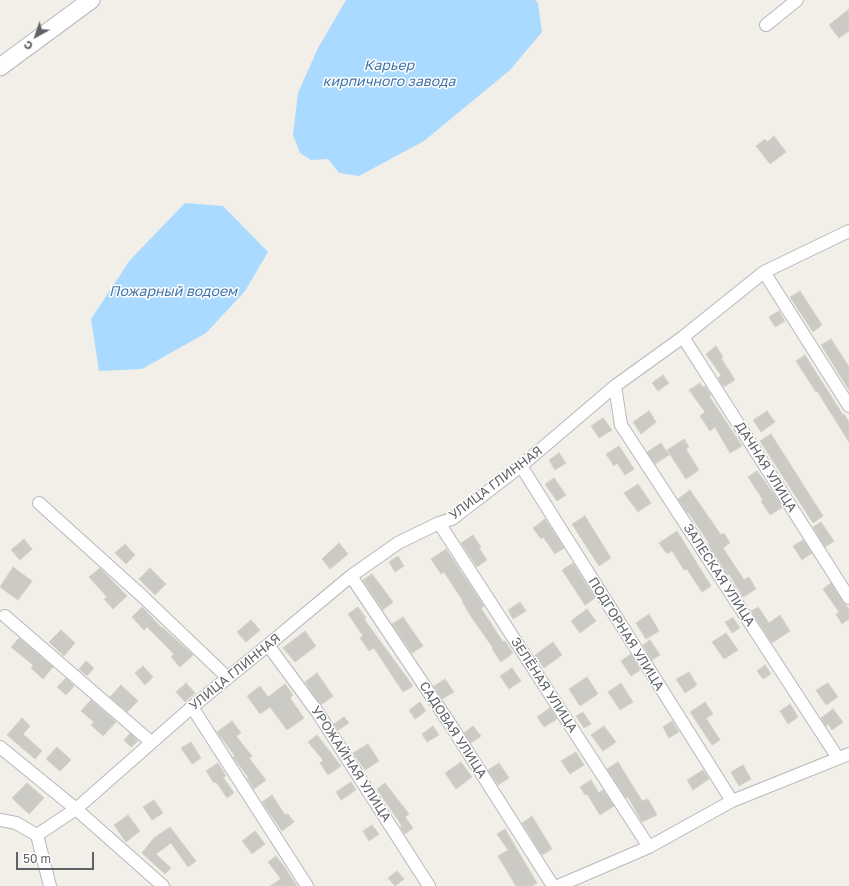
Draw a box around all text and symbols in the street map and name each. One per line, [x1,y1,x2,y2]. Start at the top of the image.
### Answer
north arrow [16,16,56,56]
text: С [21,38,35,53]
water label: Карьер кирпичного завода [323,58,455,90]
water label: Пожарный водоем [109,284,237,300]
street label: ДАЧНАЯ УЛИЦА [732,419,800,515]
street label: УЛИЦА ГЛИННАЯ [446,443,546,523]
street label: ЗАЛЕСКАЯ УЛИЦА [680,521,758,629]
street label: ПОДГОРНАЯ УЛИЦА [585,575,667,693]
street label: УЛИЦА ГЛИННАЯ [186,630,284,714]
street label: ЗЕЛЁНАЯ УЛИЦА [507,634,581,736]
street label: САДОВАЯ УЛИЦА [416,679,490,781]
street label: УРОЖАЙНАЯ УЛИЦА [308,703,394,825]
scale bar [18,844,96,870]
text: 50 m [23,851,51,866]

